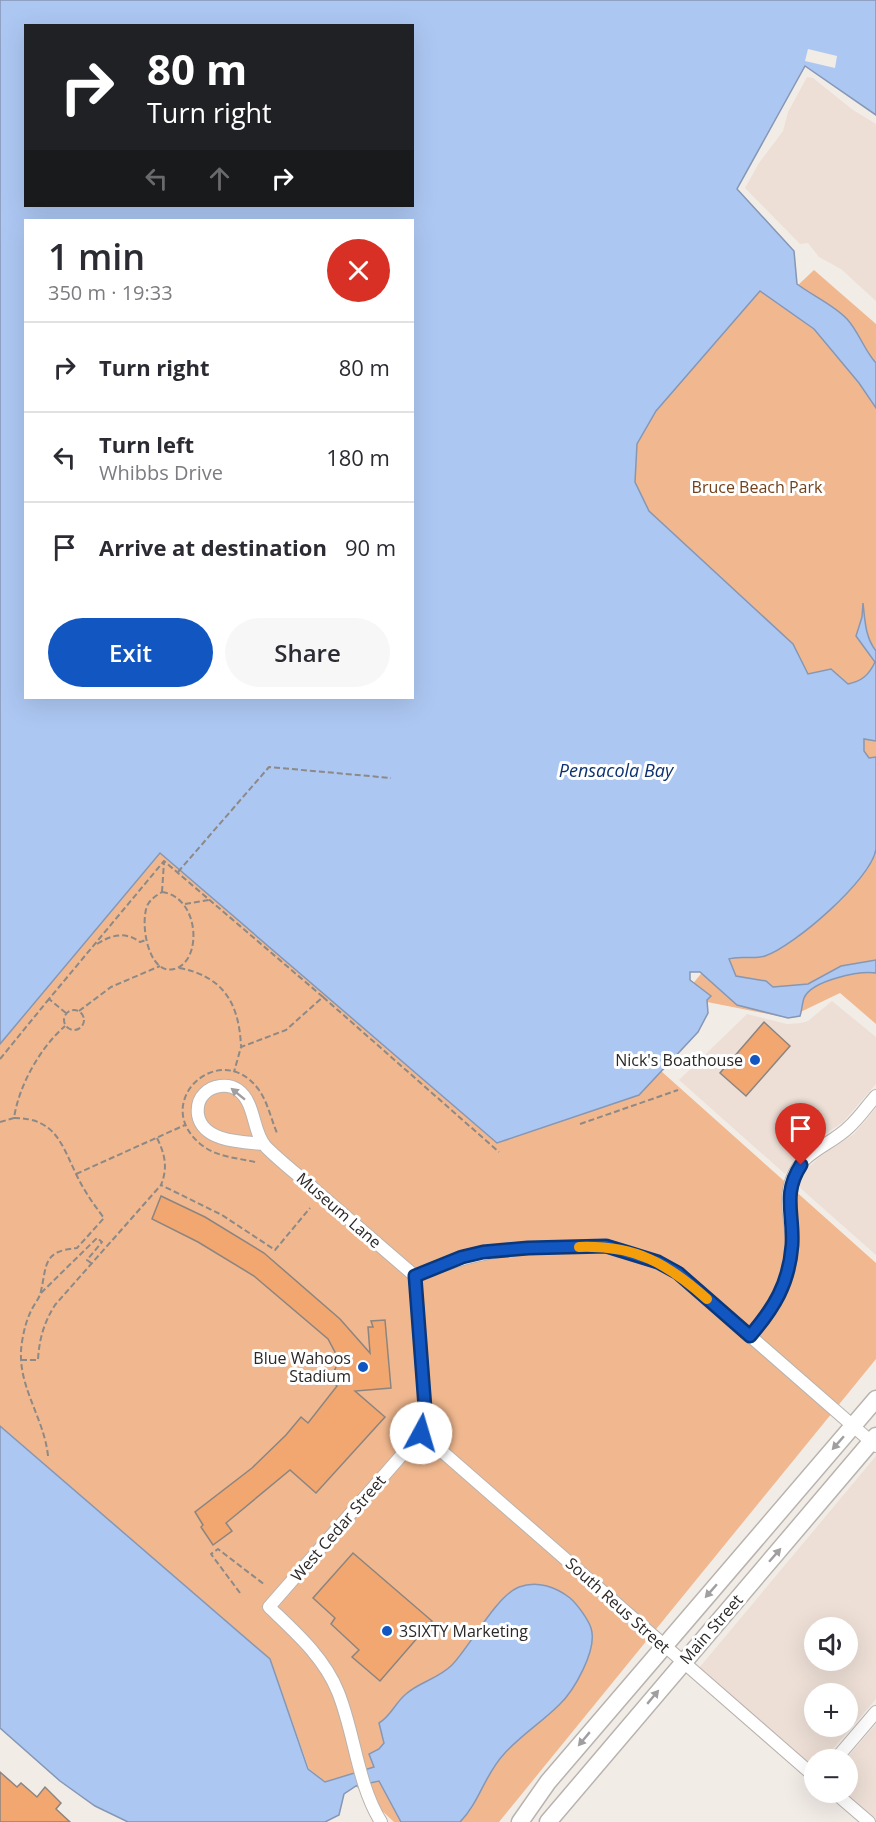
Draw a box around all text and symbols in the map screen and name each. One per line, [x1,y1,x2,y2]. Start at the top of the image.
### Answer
text: 80 m [147,40,247,97]
icon: right [48,48,126,126]
text: Turn right [147,94,272,131]
icon: left [140,162,173,195]
icon: ahead [203,162,236,195]
icon: right [266,162,299,195]
text: 1 min [48,232,145,281]
button: close [327,239,390,302]
text: 350 m · 19:33 [48,279,173,306]
icon: right [48,351,81,384]
text: Turn right [99,352,210,382]
text: 80 m [339,352,390,382]
text: Turn left [99,429,194,459]
icon: left [48,441,81,474]
text: 180 m [326,442,390,472]
text: Whibbs Drive [99,459,223,486]
park label: Bruce Beach Park [692,476,823,498]
icon: arrive [48,531,81,564]
text: Arrive at destination [99,532,327,562]
text: 90 m [345,532,396,562]
button: Exit [48,618,213,687]
button: Share [225,618,390,687]
water label: Pensacola Bay [559,758,675,782]
place label: Nick's Boathouse [615,1049,743,1071]
marker: Nick's Boathouse [748,1053,762,1067]
one-way arrow [230,1087,246,1100]
pin [775,1103,826,1165]
icon: arrive [784,1112,817,1145]
street label: Museum Lane [292,1167,386,1253]
place label: Blue Wahoos Stadium [253,1347,351,1387]
marker: Blue Wahoos Stadium [356,1360,370,1374]
position arrow [389,1401,453,1465]
one-way arrow [832,1435,845,1450]
street label: West Cedar Street [286,1470,391,1586]
one-way arrow [768,1547,782,1562]
street label: South Reus Street [561,1552,675,1658]
one-way arrow [705,1583,718,1598]
street label: Main Street [674,1589,748,1669]
map controls [804,1617,858,1803]
button: sound [804,1617,858,1671]
place label: 3SIXTY Marketing [399,1620,528,1642]
marker: 3SIXTY Marketing [380,1624,394,1638]
button: + [804,1683,858,1737]
one-way arrow [646,1690,659,1705]
one-way arrow [578,1731,591,1746]
button: − [804,1749,858,1803]

